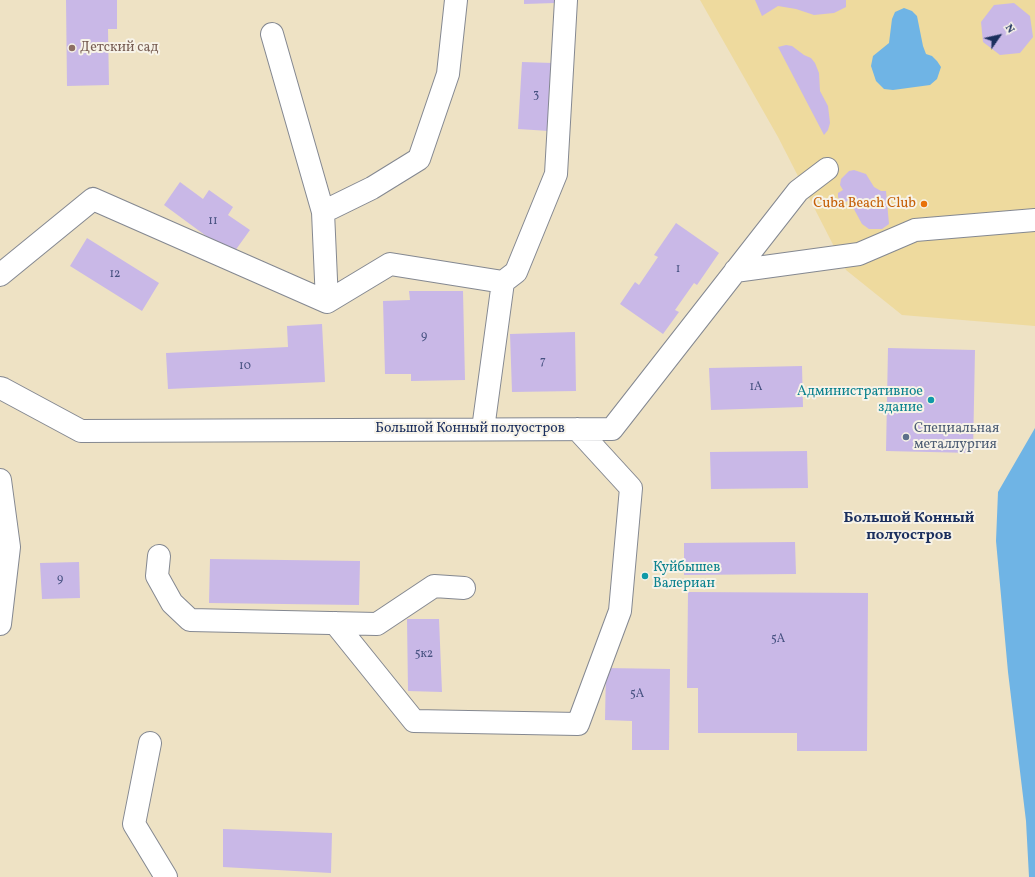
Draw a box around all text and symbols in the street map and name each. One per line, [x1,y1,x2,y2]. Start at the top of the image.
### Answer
north arrow [979,16,1019,56]
text: N [1001,21,1018,37]
place label: Детский сад [80,40,158,56]
marker: Детский сад [67,43,77,53]
house number: 3 [533,89,539,103]
place label: Cuba Beach Club [813,196,916,212]
marker: Cuba Beach Club [919,199,929,209]
house number: 11 [208,215,218,229]
house number: 1 [676,263,680,277]
house number: 12 [109,268,121,282]
house number: 9 [421,330,427,344]
house number: 7 [540,355,546,369]
house number: 10 [239,360,251,374]
house number: 1А [749,381,763,395]
place label: Административное здание [797,384,923,416]
marker: Административное здание [926,395,936,405]
street label: Большой Конный полуостров [375,421,565,437]
place label: Специальная металлургия [914,421,999,454]
marker: Специальная металлургия [901,432,911,442]
district label: Большой Конный полуостров [844,510,974,545]
place label: Куйбышев Валериан [653,560,720,592]
marker: Куйбышев Валериан [640,571,650,581]
house number: 9 [57,573,63,587]
house number: 5А [771,633,785,647]
house number: 5к2 [415,648,433,662]
house number: 5А [630,688,644,702]

